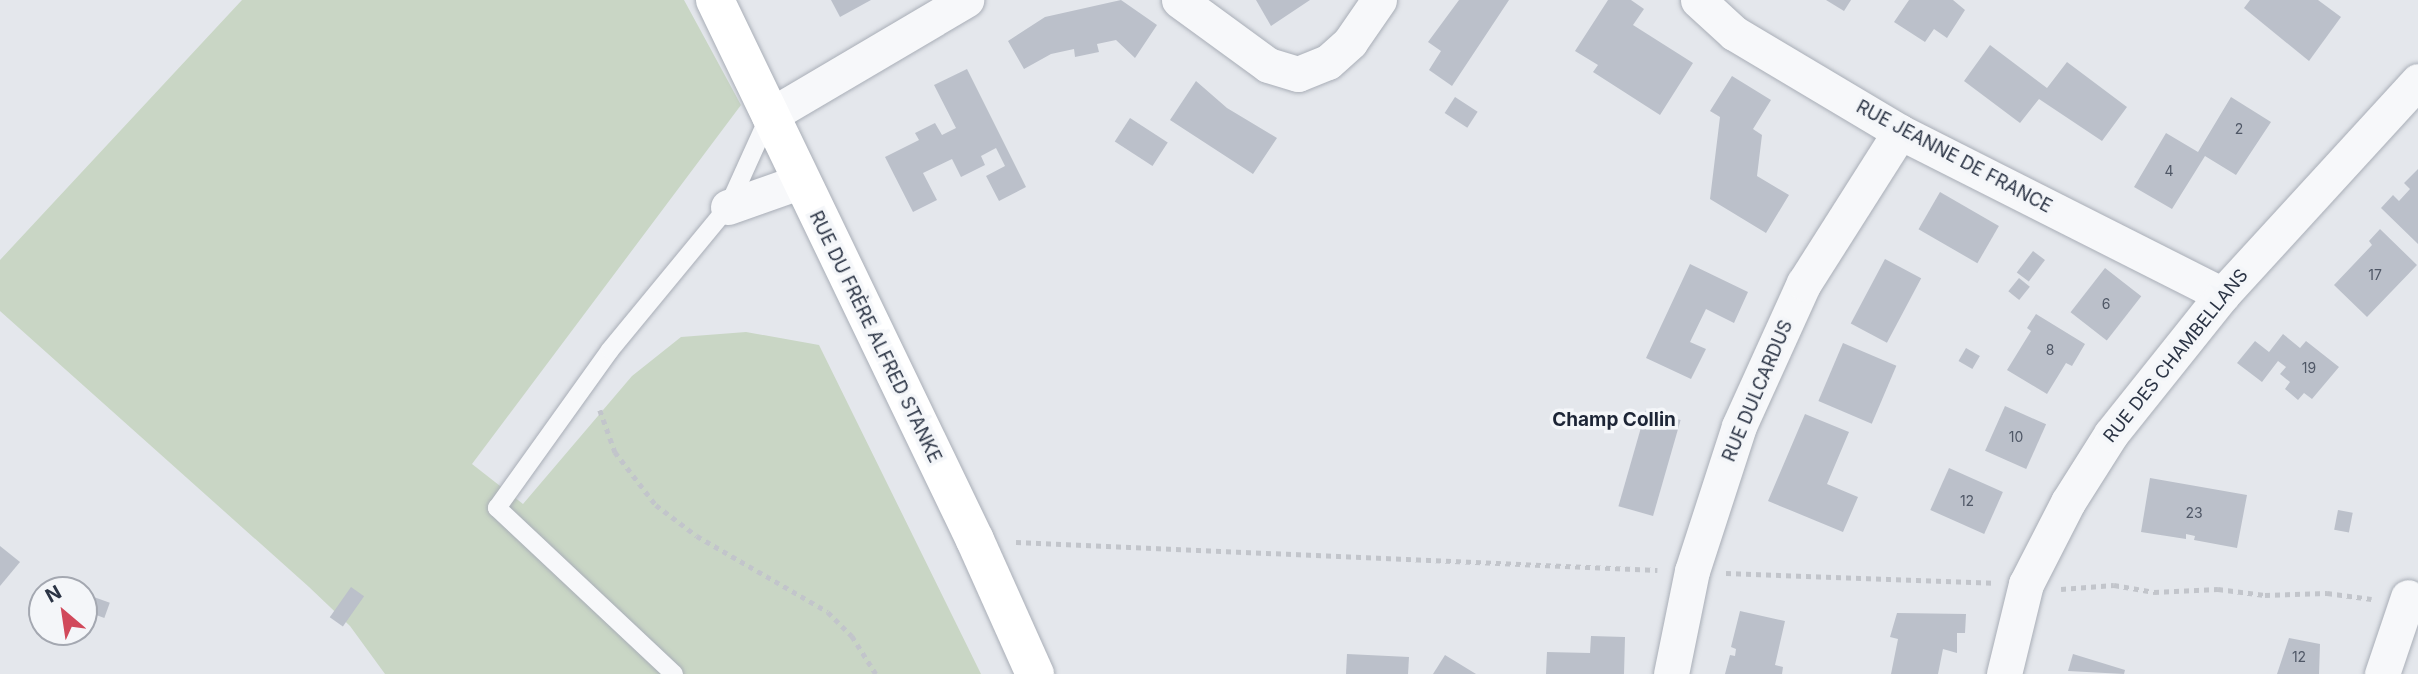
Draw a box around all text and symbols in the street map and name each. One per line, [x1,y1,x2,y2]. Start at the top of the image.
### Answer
street label: RUE JEANNE DE FRANCE [1853,96,2055,218]
house number: 2 [2235,121,2243,137]
house number: 4 [2164,163,2174,179]
street label: RUE DU FRÈRE ALFRED STANKE [805,208,945,466]
street label: RUE DES CHAMBELLANS [2099,265,2253,447]
house number: 17 [2368,267,2382,283]
house number: 6 [2102,296,2110,312]
street label: RUE DULCARDUS [1718,317,1798,465]
house number: 8 [2046,342,2054,358]
house number: 19 [2302,360,2316,376]
district label: Champ Collin [1552,409,1676,431]
house number: 10 [2009,429,2023,445]
house number: 12 [1960,493,1974,509]
house number: 23 [2185,505,2203,521]
north arrow [28,576,98,646]
text: N [42,580,65,608]
house number: 12 [2292,649,2306,665]

